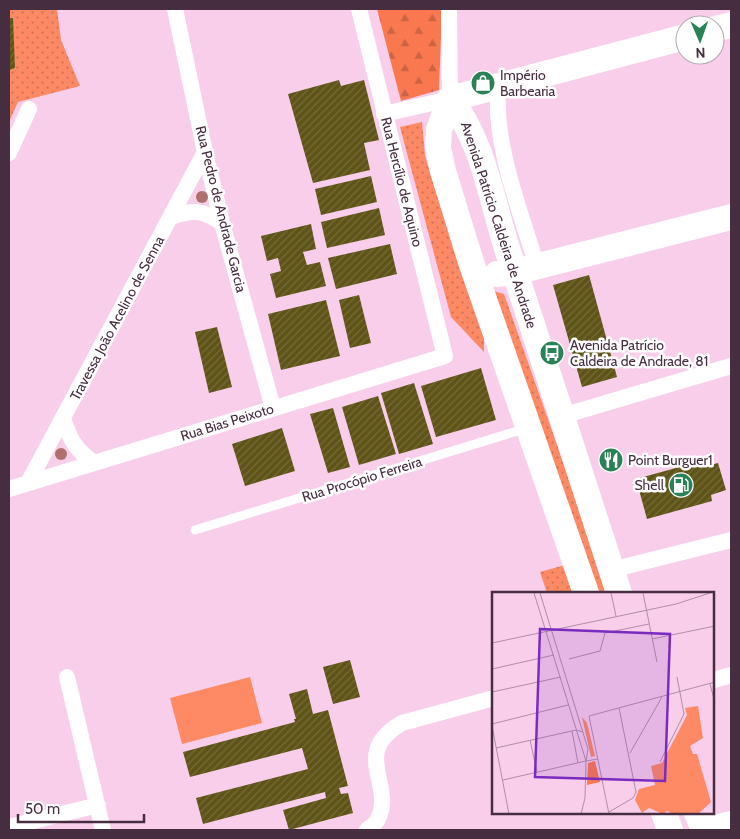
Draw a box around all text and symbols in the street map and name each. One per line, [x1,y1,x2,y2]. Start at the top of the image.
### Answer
north arrow [675,15,725,65]
text: N [695,44,706,62]
place label: Império Barbearia [500,66,556,100]
shop icon: Império Barbearia [470,70,496,96]
street label: Rua Hercílio de Aquino [377,115,427,249]
street label: Avenida Patrício Caldeira de Andrade [457,119,541,331]
street label: Rua Pedro de Andrade Garcia [192,124,251,294]
street label: Travessa João Acelino de Senna [66,232,168,403]
place label: Avenida Patrício Caldeira de Andrade, 81 [570,336,708,370]
bus stop icon: Avenida Patrício Caldeira de Andrade, 81 [539,340,565,366]
street label: Rua Bias Peixoto [178,399,276,445]
restaurant icon: Point Burguer1 [598,447,624,473]
place label: Point Burguer1 [628,451,713,469]
street label: Rua Procópio Ferreira [300,452,424,506]
fuel station icon: Shell [668,472,694,498]
place label: Shell [635,476,665,494]
inset map [492,592,715,814]
scale bar [18,792,144,824]
text: 50 m [25,800,60,818]

